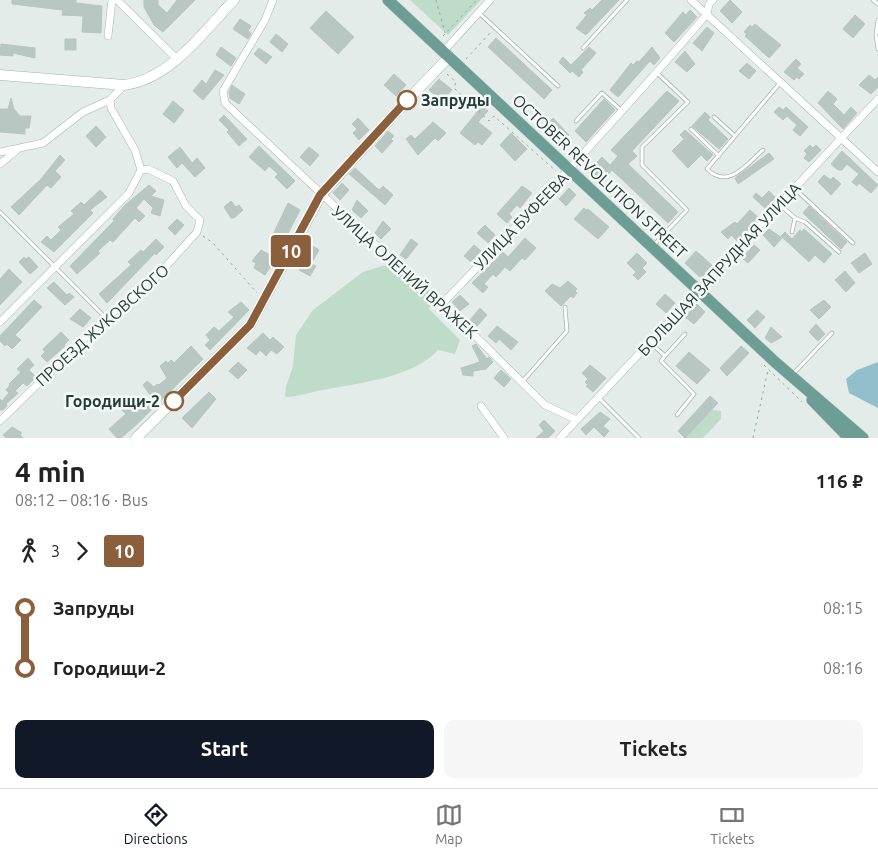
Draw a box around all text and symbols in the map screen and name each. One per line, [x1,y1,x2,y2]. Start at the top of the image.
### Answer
marker: Запруды [397,90,417,110]
place label: Запруды [421,91,490,109]
street label: OCTOBER REVOLUTION STREET [509,91,691,262]
street label: УЛИЦА БУФЕЕВА [470,169,572,273]
street label: БОЛЬШАЯ ЗАПРУДНАЯ УЛИЦА [634,178,804,359]
street label: УЛИЦА ОЛЕНИЙ ВРАЖЕК [329,201,482,342]
line badge: 10 [268,235,314,267]
text: 10 [281,241,301,261]
street label: ПРОЕЗД ЖУКОВСКОГО [32,261,172,389]
marker: Городищи-2 [164,391,184,411]
place label: Городищи-2 [65,392,160,410]
text: 4 min [15,456,86,487]
text: 116 ₽ [816,470,863,492]
text: 08:12 – 08:16 · Bus [15,491,148,509]
icon: walk [15,537,43,565]
icon: forward [68,537,96,565]
text: 10 [114,541,134,561]
text: 3 [51,542,60,560]
text: Запруды [53,597,135,619]
text: 08:15 [823,599,863,617]
text: Городищи-2 [53,657,166,679]
text: 08:16 [823,659,863,677]
button: Start [15,720,434,778]
button: Tickets [444,720,863,778]
tab: Directions [124,801,188,847]
tab: Map [435,801,463,847]
tab: Tickets [710,801,754,847]

